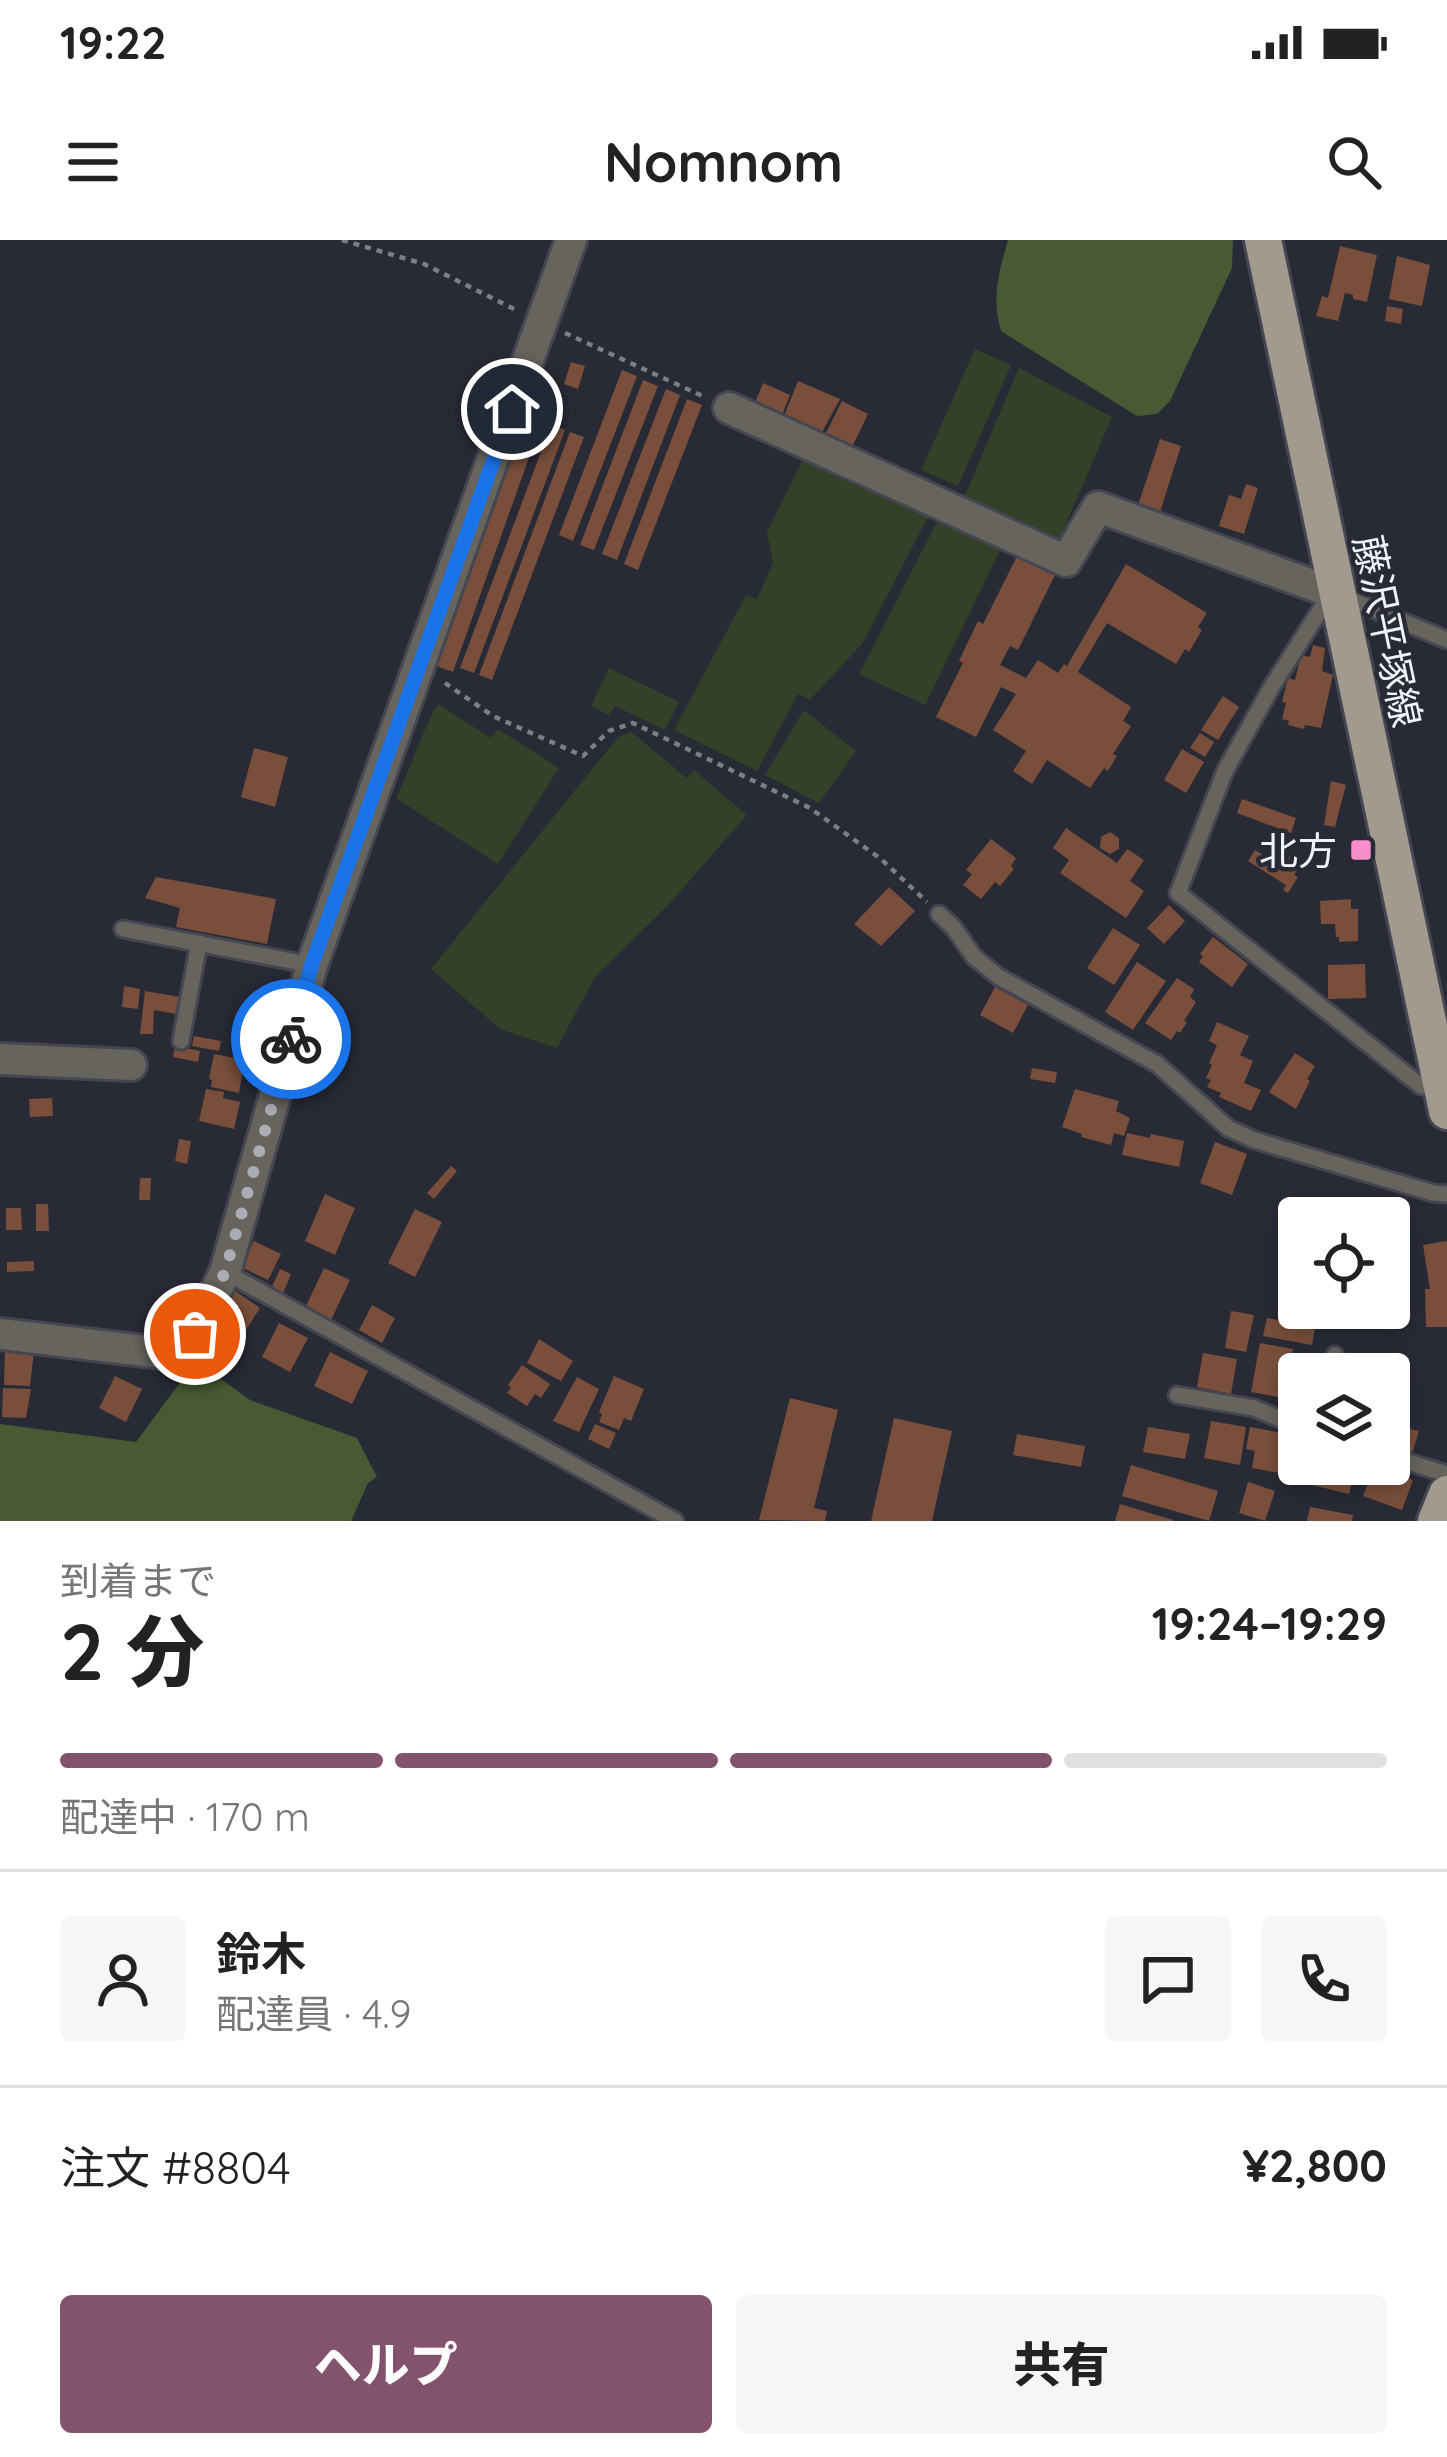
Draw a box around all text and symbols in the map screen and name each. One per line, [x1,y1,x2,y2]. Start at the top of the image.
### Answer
text: 19:22 [60,14,167,70]
text: Nomnom [604,128,843,196]
icon: menu [60,129,126,195]
icon: search [1321,129,1387,195]
pin [461,358,563,460]
icon: home [479,376,545,442]
street label: 藤沢平塚線 [1344,531,1432,731]
place label: 北方 [1259,826,1337,875]
marker: 北方 [1348,837,1374,863]
courier [231,979,351,1099]
icon: bike [258,1006,324,1072]
map controls [1278,1197,1410,1485]
button: locate [1278,1197,1410,1329]
pin [144,1283,246,1385]
icon: bag [162,1301,228,1367]
button: layers [1278,1353,1410,1485]
text: 到着まで [60,1556,216,1605]
text: 19:24–19:29 [1152,1595,1387,1651]
text: 2 分 [60,1602,204,1700]
text: 配達中 · 170 m [60,1792,310,1841]
button: person [60,1916,186,2042]
button: chat [1105,1916,1231,2042]
button: phone [1261,1916,1387,2042]
text: 鈴木 [216,1925,306,1981]
text: 配達員 · 4.9 [216,1989,411,2038]
text: ¥2,800 [1242,2137,1387,2193]
text: 注文 #8804 [60,2139,291,2195]
button: ヘルプ [60,2295,712,2433]
button: 共有 [736,2295,1387,2433]

